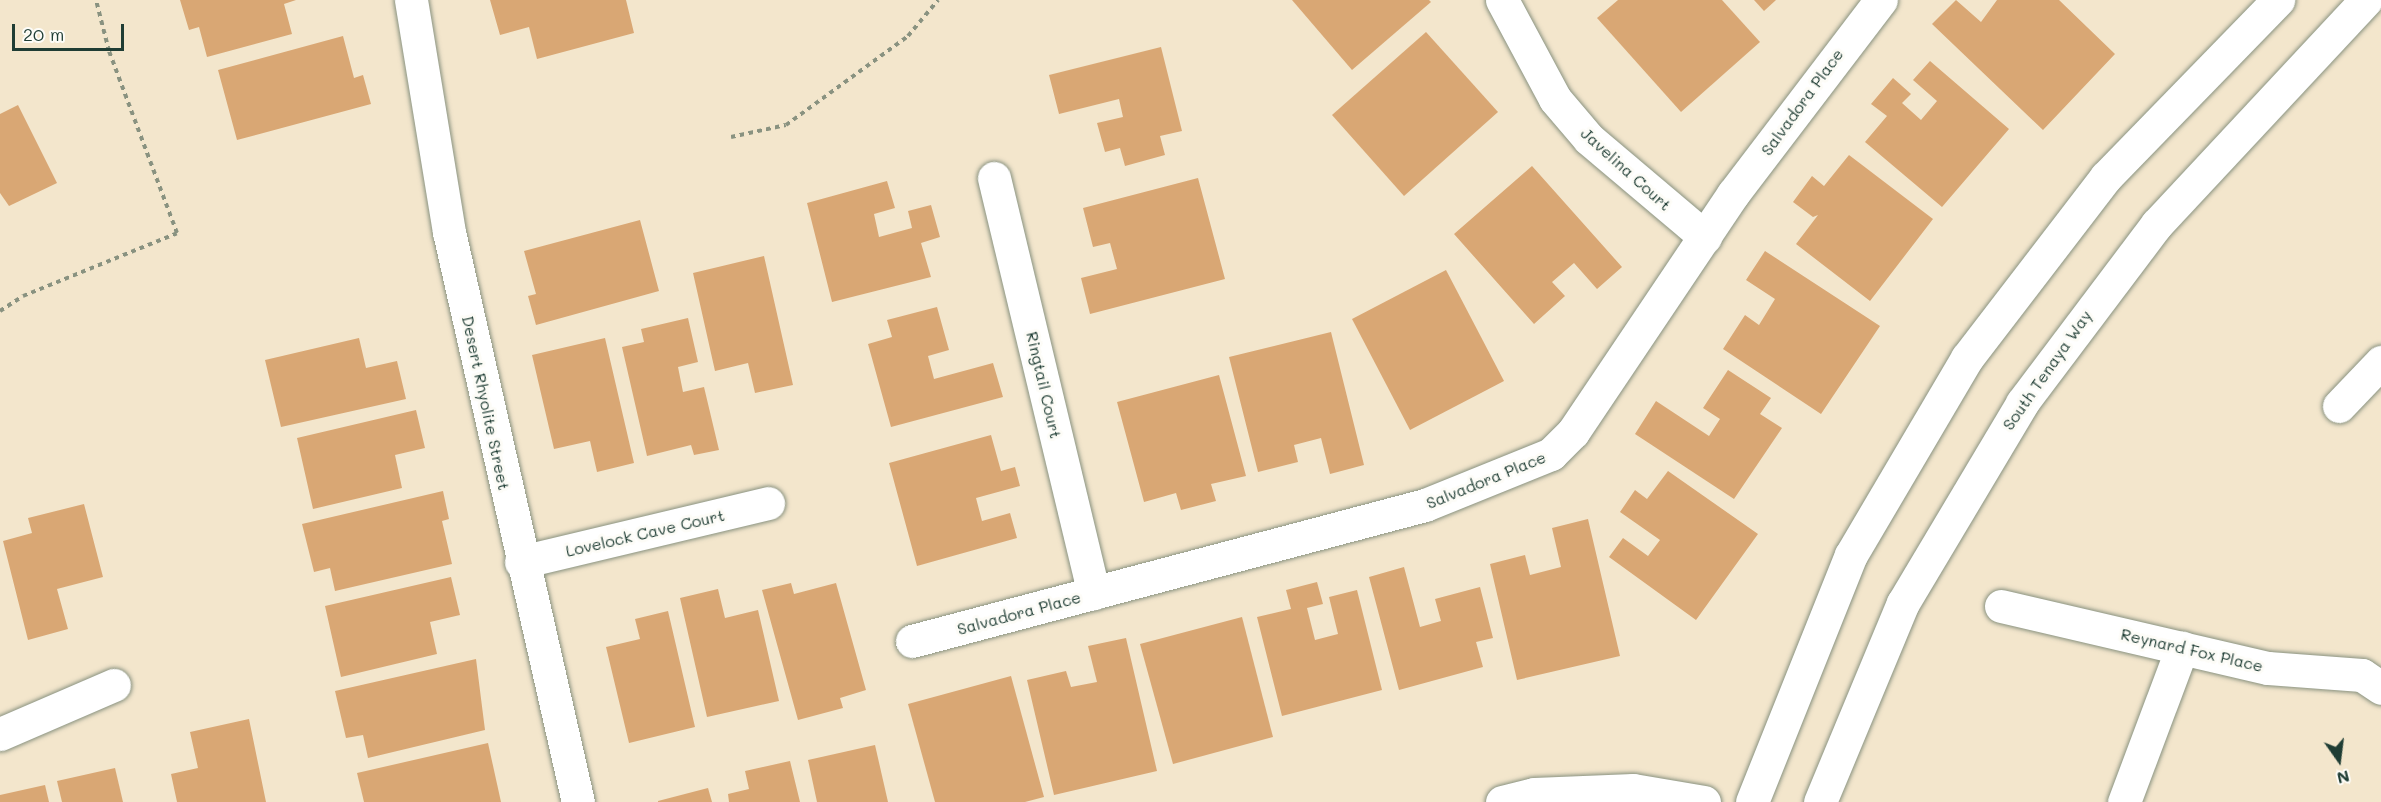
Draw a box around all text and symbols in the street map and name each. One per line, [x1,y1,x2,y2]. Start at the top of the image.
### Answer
scale bar [15,12,128,50]
text: 20 m [23,22,64,46]
street label: Salvadora Place [1757,45,1847,159]
street label: Javelina Court [1577,123,1675,215]
street label: South Tenaya Way [1998,306,2096,434]
street label: Desert Rhyolite Street [458,314,514,492]
street label: Ringtail Court [1022,330,1066,440]
street label: Salvadora Place [1423,447,1549,513]
street label: Lovelock Cave Court [564,505,726,561]
street label: Salvadora Place [955,587,1083,639]
street label: Reynard Fox Place [2119,624,2265,676]
north arrow [2309,730,2369,790]
text: N [2335,766,2352,790]

